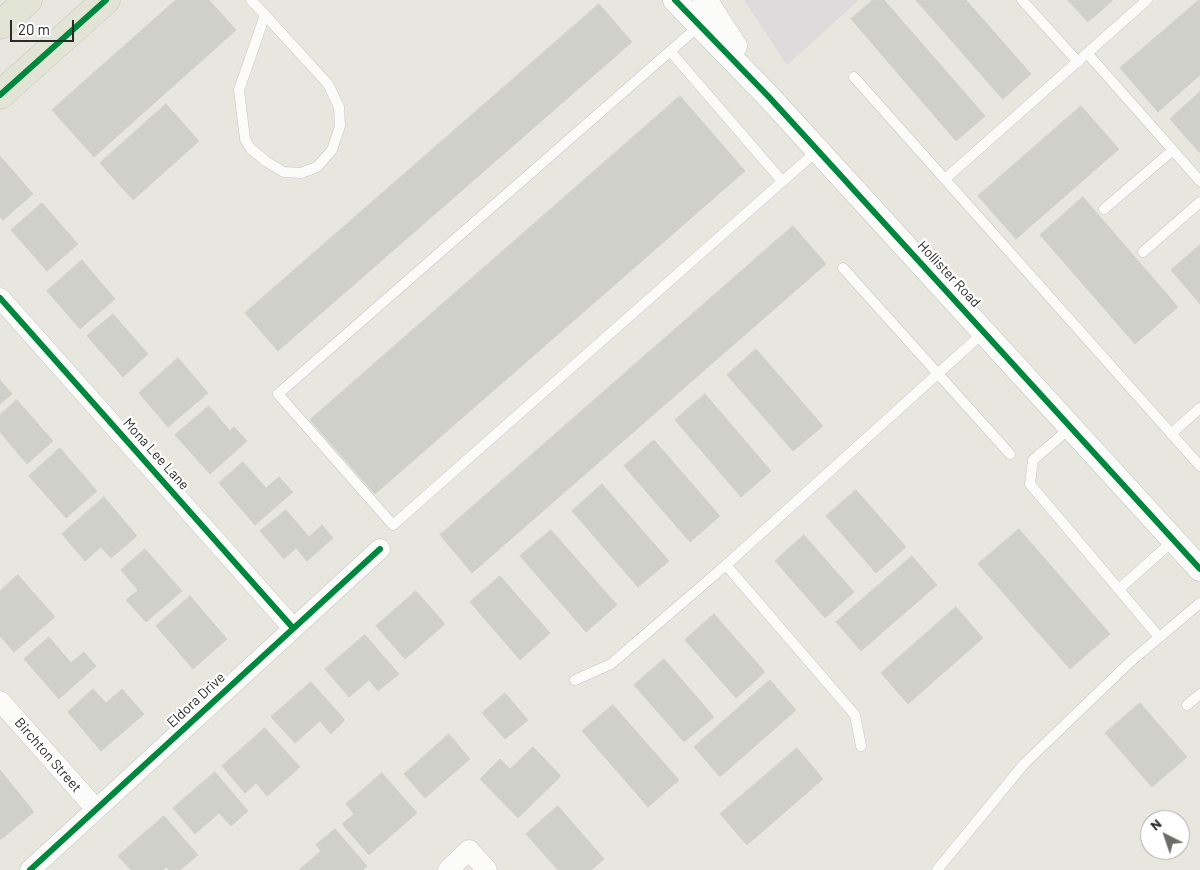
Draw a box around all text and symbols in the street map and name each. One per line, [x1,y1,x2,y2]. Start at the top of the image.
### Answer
scale bar [12,10,76,42]
text: 20 m [18,20,50,38]
street label: Hollister Road [914,237,984,311]
street label: Mona Lee Lane [119,415,193,493]
street label: Eldora Drive [164,669,228,731]
street label: Birchton Street [11,714,85,796]
north arrow [1140,810,1190,860]
text: N [1146,815,1165,834]

